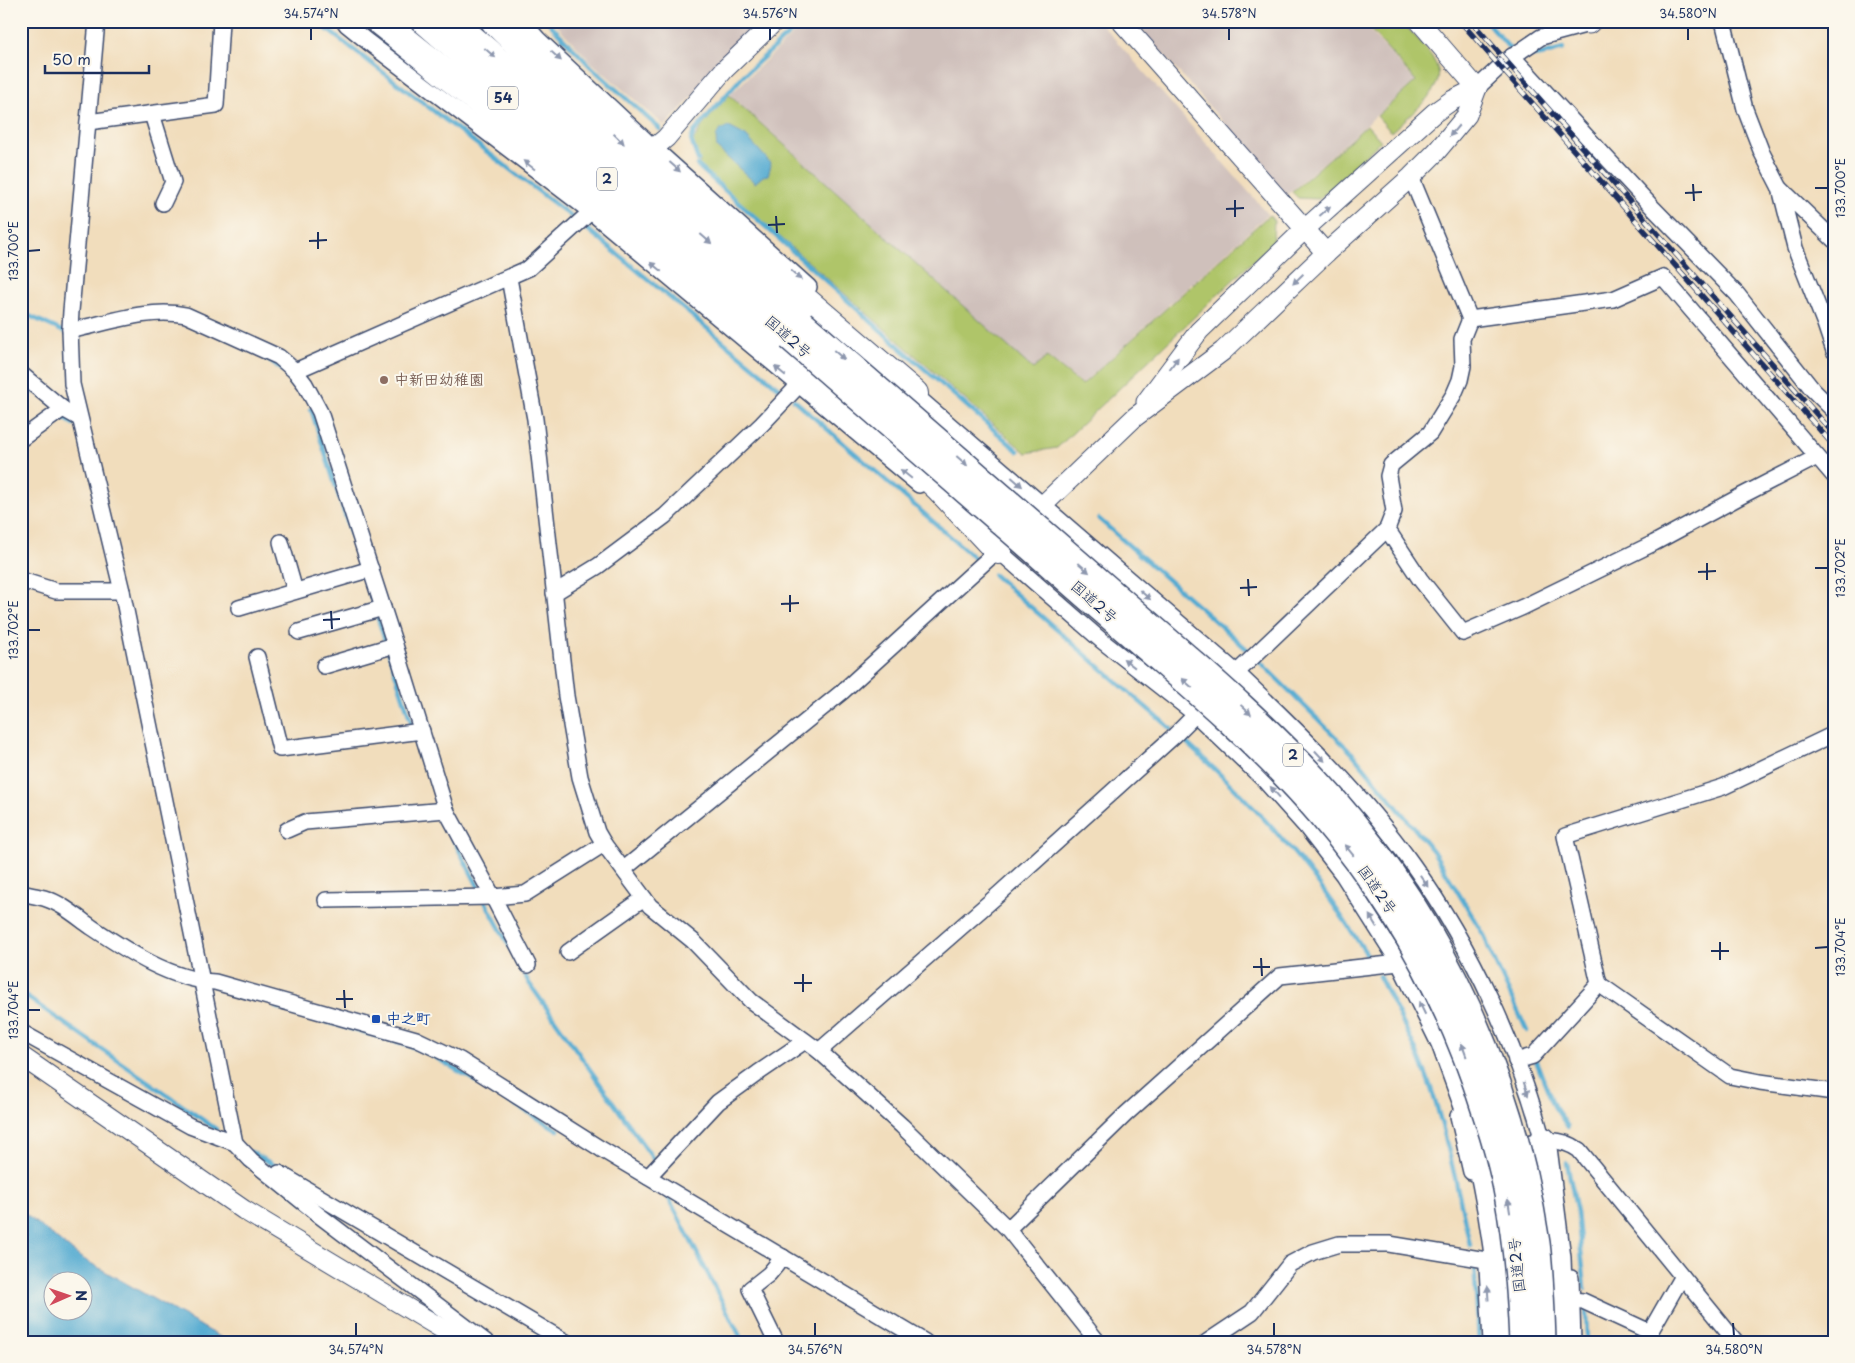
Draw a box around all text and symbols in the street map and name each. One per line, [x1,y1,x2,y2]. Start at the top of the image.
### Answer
text: 34.574°N [283,4,339,22]
text: 34.576°N [742,4,798,22]
text: 34.578°N [1201,4,1257,22]
text: 34.580°N [1659,4,1717,22]
scale bar [45,42,149,74]
text: 50 m [52,47,91,70]
one-way arrow [483,48,496,59]
one-way arrow [550,50,562,62]
road number: 54 [488,86,518,110]
one-way arrow [1449,125,1460,137]
one-way arrow [613,133,625,145]
text: 133.700°E [1831,158,1849,218]
one-way arrow [522,160,536,170]
one-way arrow [669,161,681,173]
road number: 2 [597,168,617,190]
one-way arrow [1319,205,1331,217]
text: 133.700°E [4,221,22,281]
one-way arrow [699,234,712,245]
one-way arrow [649,261,662,272]
one-way arrow [790,270,803,281]
one-way arrow [1293,273,1305,285]
street label: 国道2号 [760,309,818,363]
one-way arrow [833,349,846,360]
one-way arrow [1169,356,1179,370]
one-way arrow [774,366,786,377]
place label: 中新田幼稚園 [394,367,484,390]
marker: 中新田幼稚園 [378,374,390,386]
one-way arrow [955,456,968,467]
one-way arrow [899,469,912,480]
one-way arrow [1011,476,1023,488]
text: 133.702°E [1831,538,1849,598]
one-way arrow [1078,562,1090,574]
street label: 国道2号 [1066,574,1124,628]
one-way arrow [1139,589,1152,600]
text: 133.702°E [4,600,22,660]
one-way arrow [1123,657,1136,668]
one-way arrow [1181,677,1193,689]
one-way arrow [1239,704,1251,716]
road number: 2 [1283,744,1303,766]
one-way arrow [1314,750,1326,762]
one-way arrow [1269,787,1281,799]
one-way arrow [1343,843,1354,856]
street label: 国道2号 [1353,860,1404,919]
one-way arrow [1419,875,1428,888]
one-way arrow [1369,914,1378,928]
text: 133.704°E [1831,917,1849,977]
text: 133.704°E [4,980,22,1040]
one-way arrow [1418,1001,1426,1015]
place label: 中之町 [386,1006,431,1029]
marker: 中之町 [370,1013,382,1025]
one-way arrow [1460,1043,1467,1058]
one-way arrow [1523,1082,1530,1097]
one-way arrow [1505,1198,1513,1214]
street label: 国道2号 [1501,1236,1530,1294]
north arrow [42,1270,92,1320]
one-way arrow [1484,1285,1492,1301]
text: N [71,1290,92,1301]
text: 34.574°N [328,1340,384,1358]
text: 34.576°N [787,1340,843,1358]
text: 34.578°N [1246,1340,1302,1358]
text: 34.580°N [1705,1340,1763,1358]

